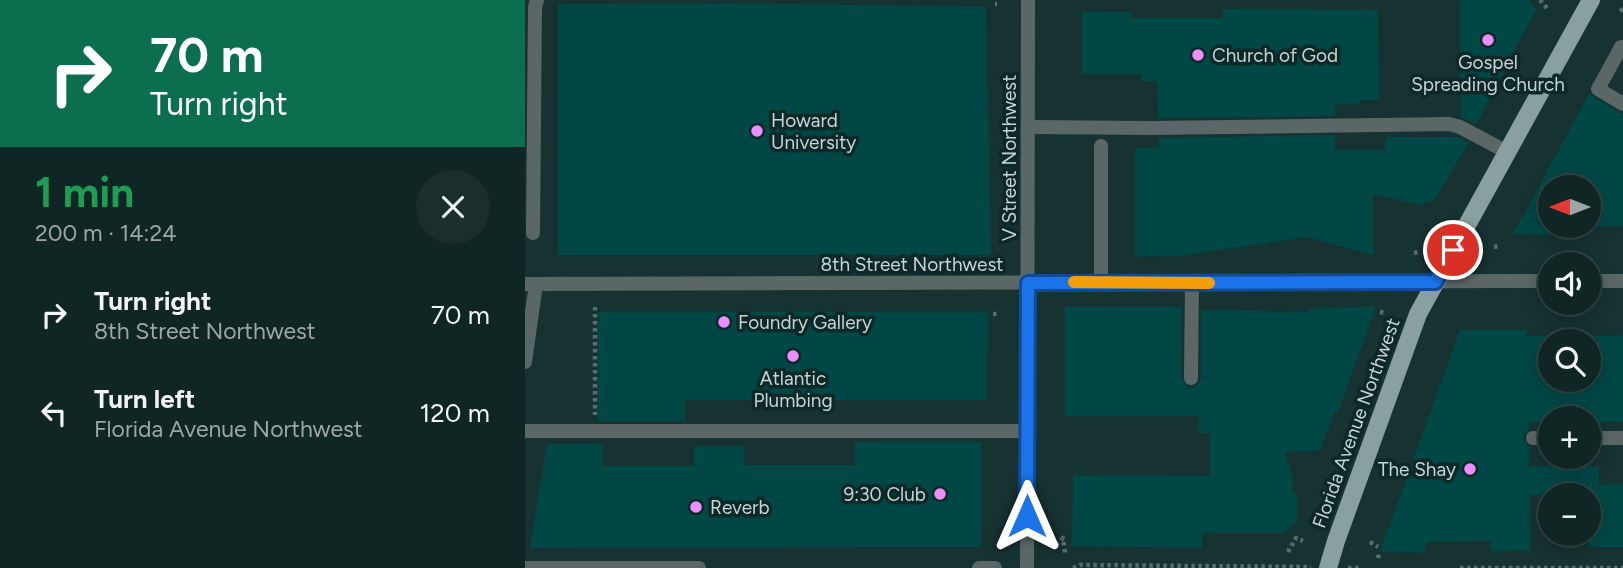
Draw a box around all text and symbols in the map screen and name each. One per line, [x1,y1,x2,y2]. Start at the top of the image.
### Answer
text: 70 m [150,25,263,84]
icon: right [35,28,126,119]
marker: Gospel Spreading Church [1480,32,1496,48]
place label: Church of God [1212,44,1338,67]
marker: Church of God [1190,47,1206,63]
place label: Gospel Spreading Church [1411,51,1565,96]
street label: V Street Northwest [998,75,1021,241]
text: Turn right [150,85,288,123]
place label: Howard University [771,109,856,154]
marker: Howard University [749,123,765,139]
text: 1 min [35,167,134,218]
button: close [416,170,490,244]
north arrow [1538,175,1601,238]
map controls [1538,175,1601,546]
text: 200 m · 14:24 [35,219,177,247]
pin [1423,220,1483,280]
icon: arrive [1434,231,1472,269]
button: sound [1538,252,1601,315]
street label: 8th Street Northwest [821,253,1003,276]
text: Turn right [94,285,211,317]
icon: right [35,296,73,334]
text: 70 m [431,299,490,331]
place label: Foundry Gallery [738,311,872,334]
marker: Foundry Gallery [716,314,732,330]
street label: Florida Avenue Northwest [1307,315,1405,531]
text: 8th Street Northwest [94,317,315,345]
button: search [1538,329,1601,392]
marker: Atlantic Plumbing [785,348,801,364]
place label: Atlantic Plumbing [753,367,833,412]
text: Turn left [94,383,195,415]
icon: left [35,394,73,432]
text: 120 m [420,397,490,429]
button: + [1538,406,1601,469]
text: Florida Avenue Northwest [94,415,362,443]
place label: The Shay [1378,458,1456,481]
marker: The Shay [1462,461,1478,477]
position arrow [990,479,1064,553]
place label: 9:30 Club [844,483,926,506]
button: − [1538,483,1601,546]
marker: 9:30 Club [932,486,948,502]
place label: Reverb [710,496,770,519]
marker: Reverb [688,499,704,515]

